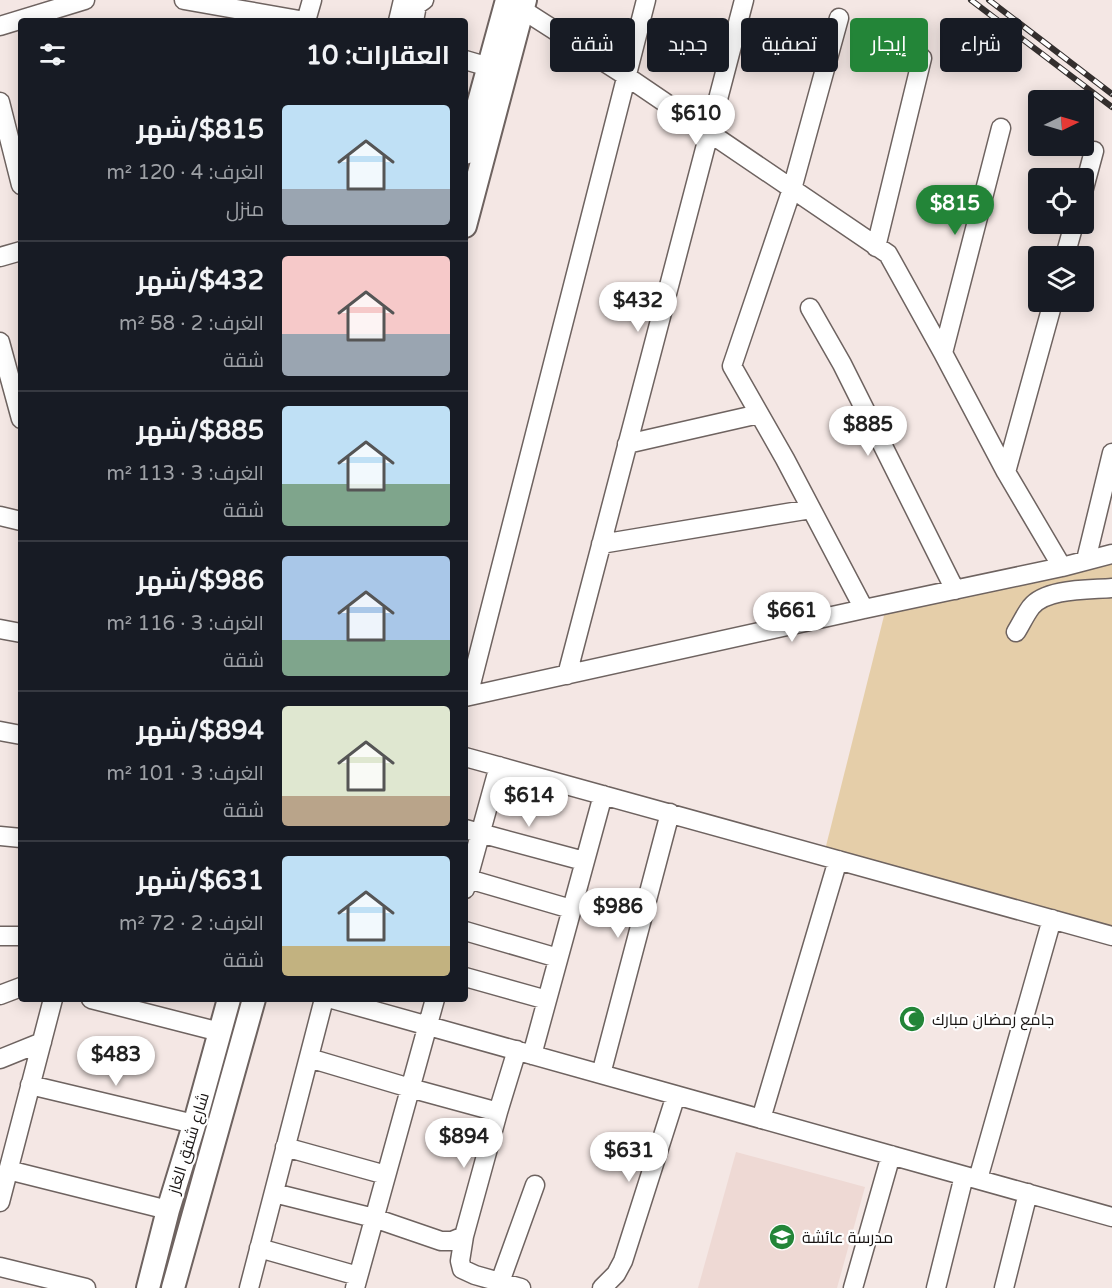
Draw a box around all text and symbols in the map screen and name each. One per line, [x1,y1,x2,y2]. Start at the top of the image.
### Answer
chip: شقة [550,18,635,72]
chip: جديد [647,18,729,72]
chip: تصفية [741,18,838,72]
chip: إيجار [850,18,928,72]
chip: شراء [940,18,1022,72]
icon: filters [36,38,69,71]
text: العقارات: 10 [306,40,450,71]
north arrow [1028,90,1094,156]
map controls [1028,90,1094,312]
pin: $610 [660,95,732,146]
text: $610 [671,102,721,126]
text: $815/شهر [137,114,264,145]
icon: home [330,129,402,201]
text: الغرف: 4 · 120 m² [107,161,264,185]
button: locate [1028,168,1094,234]
pin: $815 [919,185,991,236]
text: $815 [930,192,980,216]
text: منزل [226,198,264,222]
button: layers [1028,246,1094,312]
text: $432/شهر [137,265,264,296]
icon: home [330,280,402,352]
pin: $432 [602,282,674,333]
text: $432 [613,289,663,313]
text: الغرف: 2 · 58 m² [119,312,264,336]
text: شقة [223,349,264,373]
pin: $885 [832,406,904,457]
text: $885 [843,413,893,437]
text: $885/شهر [137,415,264,446]
icon: home [330,430,402,502]
text: الغرف: 3 · 113 m² [107,462,264,486]
text: شقة [223,499,264,523]
text: $986/شهر [137,565,264,596]
icon: home [330,580,402,652]
pin: $661 [756,592,828,643]
text: $661 [767,599,817,623]
text: الغرف: 3 · 116 m² [107,612,264,636]
text: شقة [223,649,264,673]
text: $894/شهر [137,715,264,746]
icon: home [330,730,402,802]
text: الغرف: 3 · 101 m² [107,762,264,786]
pin: $614 [493,777,565,828]
text: $614 [504,784,554,808]
text: شقة [223,799,264,823]
text: $631/شهر [137,865,264,896]
icon: home [330,880,402,952]
pin: $986 [582,888,654,939]
text: $986 [593,895,643,919]
text: الغرف: 2 · 72 m² [119,912,264,936]
text: شقة [223,949,264,973]
mosque icon: جامع رمضان مبارك [897,1004,927,1034]
place label: جامع رمضان مبارك [932,1010,1054,1031]
pin: $483 [80,1036,152,1087]
text: $483 [91,1043,141,1067]
street label: شارع شقق الغاز [164,1090,215,1198]
pin: $894 [428,1118,500,1169]
text: $894 [439,1125,489,1149]
pin: $631 [593,1132,665,1183]
text: $631 [604,1139,654,1163]
school or university icon: مدرسة عائشة [767,1222,797,1252]
place label: مدرسة عائشة [802,1228,893,1248]

